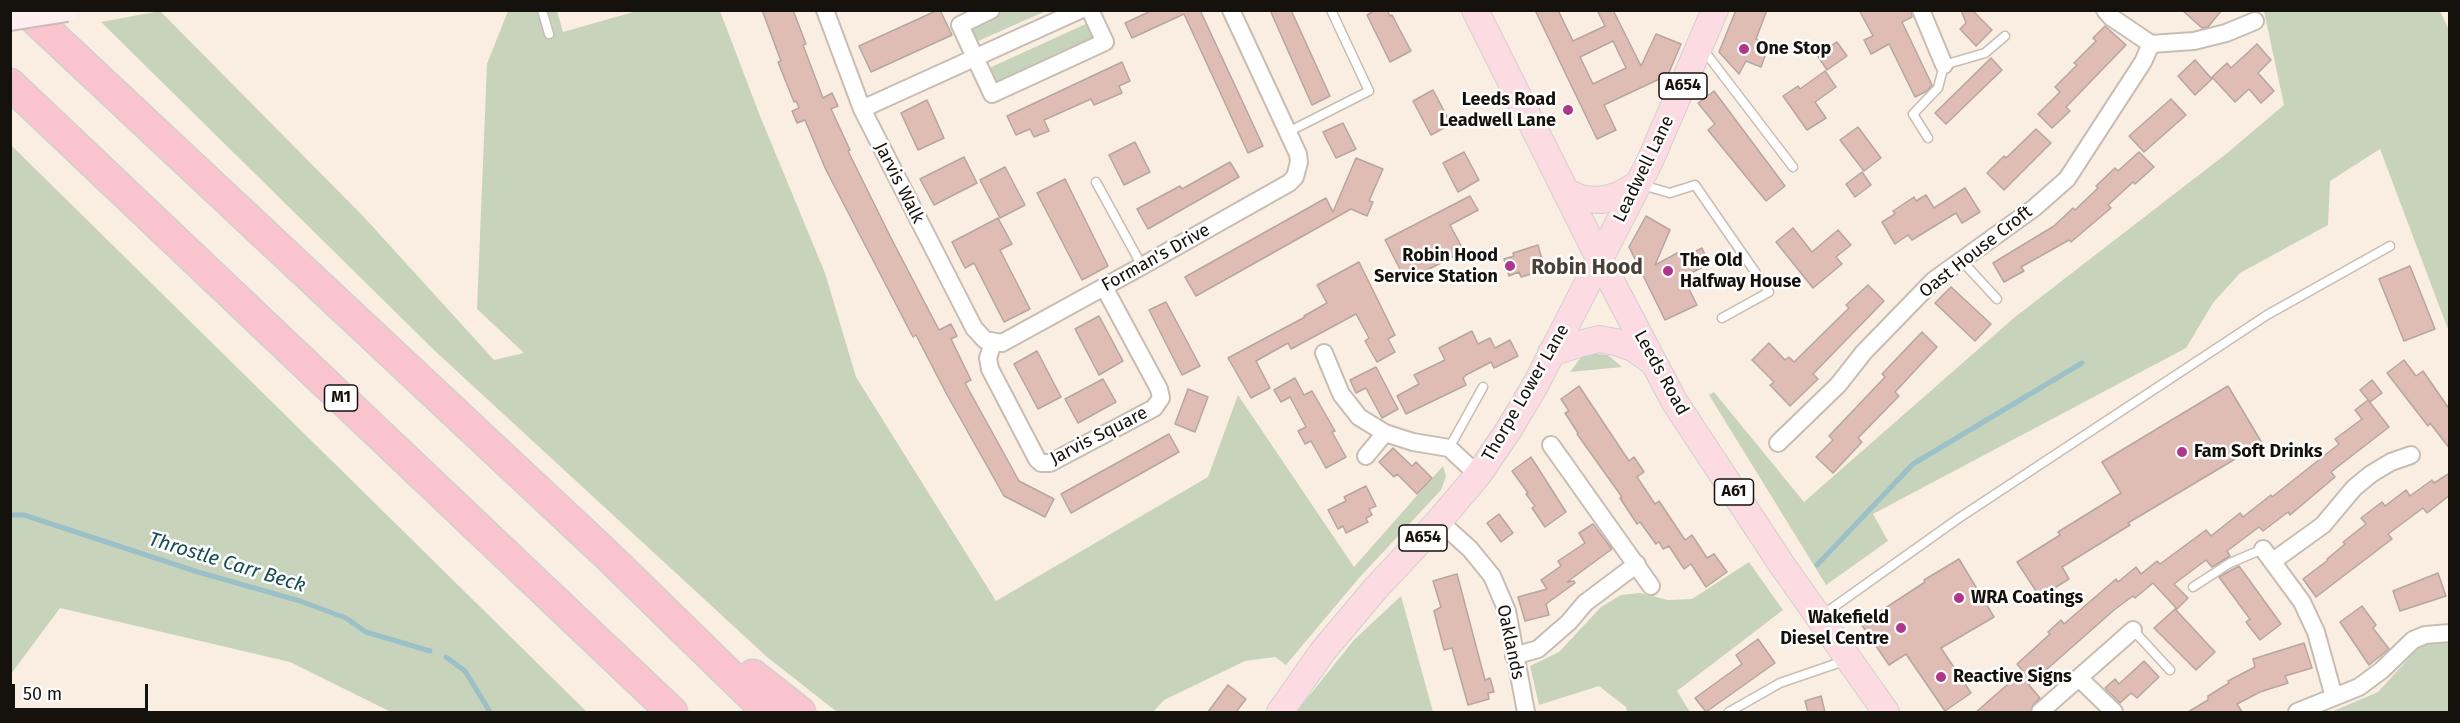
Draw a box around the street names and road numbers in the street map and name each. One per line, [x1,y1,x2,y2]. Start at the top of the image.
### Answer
road number: A654 [1659,73,1707,99]
street label: Leadwell Lane [1609,112,1679,226]
street label: Jarvis Walk [869,139,929,227]
street label: Oast House Croft [1915,201,2037,303]
street label: Forman's Drive [1098,219,1214,297]
street label: Thorpe Lower Lane [1478,320,1574,466]
street label: Leeds Road [1629,327,1693,419]
road number: M1 [324,385,358,411]
street label: Jarvis Square [1047,402,1151,470]
road number: A61 [1714,479,1754,505]
road number: A654 [1399,525,1447,551]
street label: Oaklands [1492,603,1528,681]

